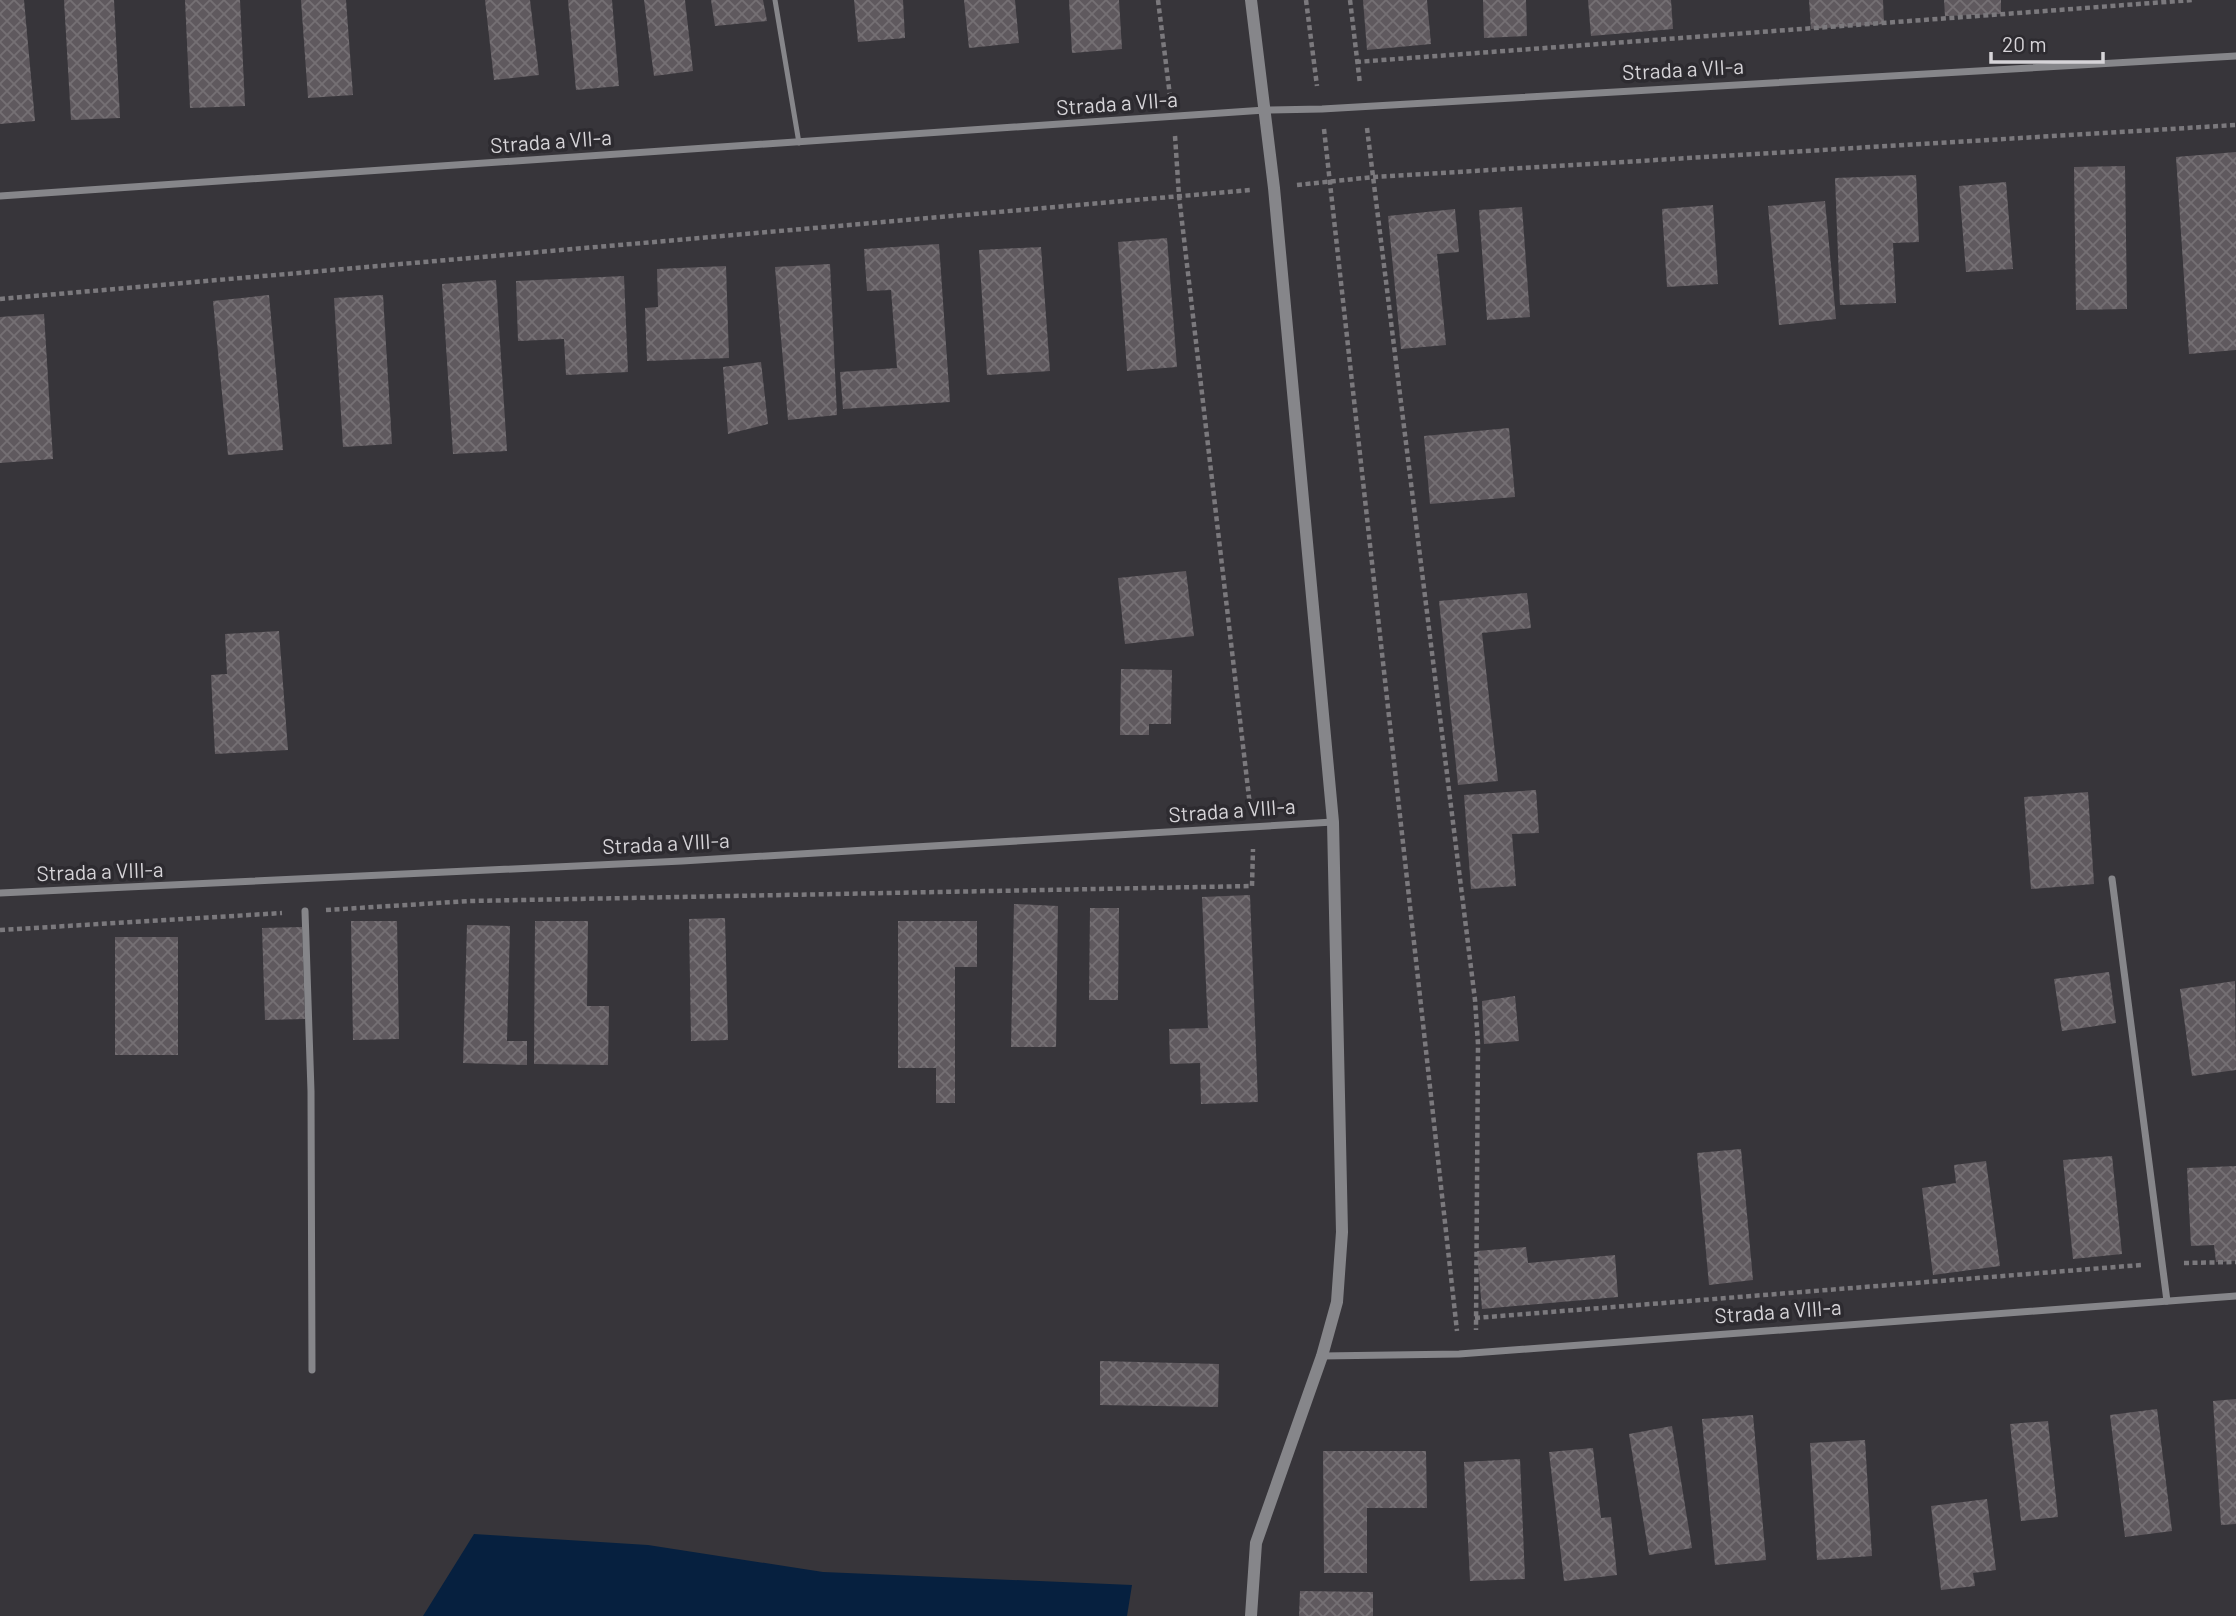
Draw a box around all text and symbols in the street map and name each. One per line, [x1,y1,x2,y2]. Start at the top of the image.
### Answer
scale bar [1991,21,2103,65]
text: 20 m [2002,31,2047,56]
street label: Strada a VII-a [1621,53,1744,84]
street label: Strada a VII-a [1055,86,1179,119]
street label: Strada a VII-a [489,124,613,157]
street label: Strada a VIII-a [1168,793,1296,826]
street label: Strada a VIII-a [602,827,730,858]
street label: Strada a VIII-a [36,856,164,885]
street label: Strada a VIII-a [1714,1294,1842,1327]

